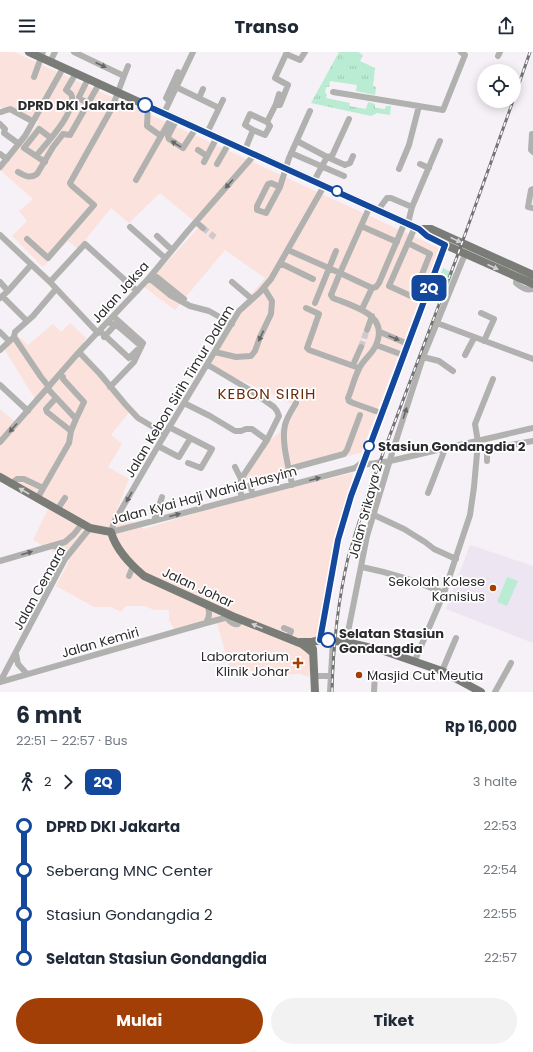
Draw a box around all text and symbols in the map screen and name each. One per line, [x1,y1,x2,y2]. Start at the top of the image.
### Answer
text: Transo [234,14,299,39]
icon: menu [16,15,38,37]
icon: share [495,15,517,37]
one-way arrow [95,62,106,68]
map controls [477,64,521,108]
button: locate [477,64,521,108]
place label: DPRD DKI Jakarta [18,96,134,115]
marker: DPRD DKI Jakarta [137,97,153,113]
one-way arrow [170,140,182,147]
one-way arrow [225,179,234,188]
unlabelled marker [331,185,343,197]
one-way arrow [450,237,461,243]
street label: Jalan Jaksa [87,257,153,327]
one-way arrow [488,264,499,270]
line badge: 2Q [411,275,447,301]
text: 2Q [419,278,439,298]
street label: Jalan Kebon Sirih Timur Dalam [120,301,239,481]
one-way arrow [258,330,264,342]
one-way arrow [388,335,399,341]
district label: KEBON SIRIH [218,383,316,404]
one-way arrow [402,407,408,419]
one-way arrow [8,423,17,433]
place label: Stasiun Gondangdia 2 [378,437,526,456]
marker: Stasiun Gondangdia 2 [363,440,375,452]
street label: Jalan Srikaya 2 [344,461,387,561]
street label: Jalan Kyai Haji Wahid Hasyim [109,462,299,529]
one-way arrow [308,475,321,481]
one-way arrow [18,488,30,495]
one-way arrow [125,491,132,503]
one-way arrow [169,512,182,518]
street label: Jalan Cemara [8,543,70,634]
one-way arrow [21,550,33,556]
street label: Jalan Johar [159,563,237,612]
place label: Sekolah Kolese Kanisius [388,572,485,606]
marker: Sekolah Kolese Kanisius [488,583,498,593]
street label: Jalan Kemiri [59,622,141,663]
one-way arrow [251,623,263,629]
place label: Selatan Stasiun Gondangdia [339,624,444,658]
marker: Selatan Stasiun Gondangdia [320,632,336,648]
place label: Laboratorium Klinik Johar [201,647,289,681]
marker: Laboratorium Klinik Johar [292,657,304,669]
place label: Masjid Cut Meutia [367,666,483,685]
marker: Masjid Cut Meutia [354,670,364,680]
text: 6 mnt [16,700,82,731]
text: Rp 16,000 [445,716,517,737]
text: 22:51 – 22:57 · Bus [16,731,128,750]
icon: walk [16,771,38,793]
icon: forward [57,771,79,793]
text: 2 [44,772,51,791]
text: 2Q [93,772,113,792]
text: 3 halte [473,772,517,791]
text: DPRD DKI Jakarta [46,816,180,837]
text: 22:53 [483,816,517,835]
text: Seberang MNC Center [46,860,213,881]
text: 22:54 [483,860,517,879]
text: Stasiun Gondangdia 2 [46,904,213,925]
text: 22:55 [483,904,517,923]
text: Selatan Stasiun Gondangdia [46,948,267,969]
text: 22:57 [484,948,517,967]
button: Mulai [16,998,263,1044]
button: Tiket [271,998,517,1044]

